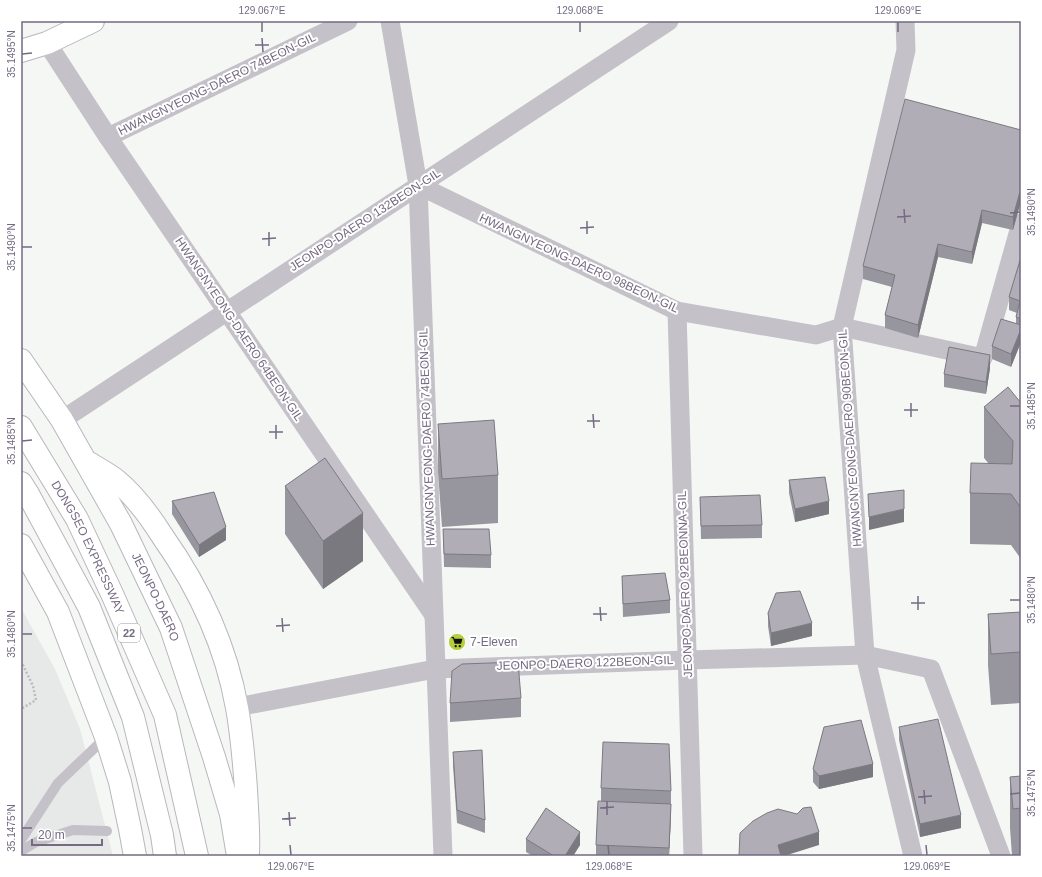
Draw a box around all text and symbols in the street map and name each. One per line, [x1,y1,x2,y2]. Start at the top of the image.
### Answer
text: 129.067°E [239,5,286,16]
text: 129.068°E [557,5,604,16]
text: 129.069°E [875,5,922,16]
text: 35.1495°N [6,30,17,78]
street label: HWANGNYEONG-DAERO 74BEON-GIL [116,30,318,138]
street label: JEONPO-DAERO 132BEON-GIL [287,166,443,274]
text: 35.1490°N [1026,188,1037,236]
street label: HWANGNYEONG-DAERO 98BEON-GIL [477,211,681,316]
text: 35.1490°N [6,223,17,271]
street label: HWANGNYEONG-DAERO 64BEON-GIL [172,235,306,424]
street label: HWANGNYEONG-DAERO 74BEON-GIL [416,327,438,546]
street label: HWANGNYEONG-DAERO 90BEON-GIL [835,328,865,547]
text: 35.1485°N [1026,382,1037,430]
text: 35.1485°N [6,417,17,465]
street label: DONGSEO EXPRESSWAY [48,478,127,616]
street label: JEONPO-DAERO 92BEONNA-GIL [675,490,695,678]
street label: JEONPO-DAERO [129,550,182,643]
text: 35.1480°N [1026,576,1037,624]
text: 35.1480°N [6,610,17,658]
road number: 22 [118,624,140,642]
supermarket icon: 7-Eleven [447,632,467,652]
place label: 7-Eleven [470,635,517,649]
street label: JEONPO-DAERO 122BEON-GIL [496,653,674,673]
text: 35.1475°N [1026,769,1037,817]
text: 35.1475°N [6,804,17,852]
scale bar [32,821,102,847]
text: 20 m [38,828,65,842]
text: 129.067°E [268,861,315,872]
text: 129.068°E [586,861,633,872]
text: 129.069°E [904,861,951,872]

